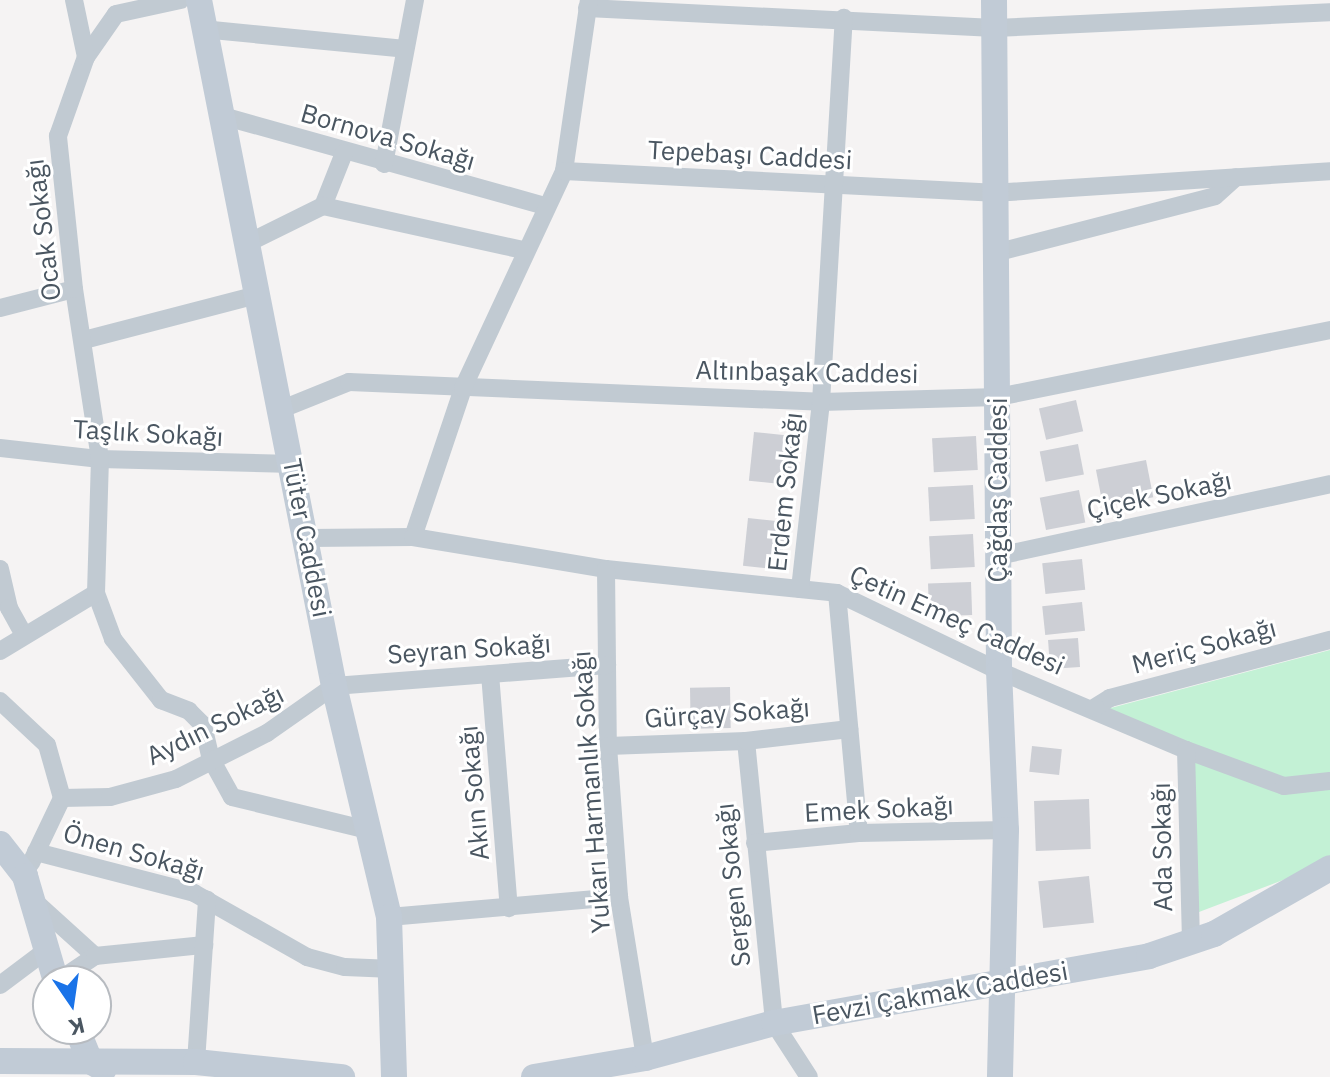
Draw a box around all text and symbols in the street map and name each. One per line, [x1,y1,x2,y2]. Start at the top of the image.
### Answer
street label: Bornova Sokağı [297,97,479,177]
street label: Tepebaşı Caddesi [647,134,853,176]
street label: Ocak Sokağı [19,157,67,303]
street label: Altınbaşak Caddesi [695,354,919,390]
street label: Çağdaş Caddesi [982,397,1014,583]
street label: Erdem Sokağı [761,411,809,573]
street label: Taşlık Sokağı [72,413,224,453]
street label: Tüter Caddesi [276,456,338,620]
street label: Çiçek Sokağı [1084,464,1234,526]
street label: Çetin Emeç Caddesi [845,559,1069,681]
street label: Meriç Sokağı [1128,612,1280,680]
street label: Seyran Sokağı [386,628,552,670]
street label: Yukarı Harmanlık Sokağı [566,650,616,934]
street label: Aydın Sokağı [141,678,289,772]
street label: Gürçay Sokağı [643,692,811,734]
street label: Akın Sokağı [453,724,495,862]
street label: Ada Sokağı [1145,782,1179,912]
street label: Emek Sokağı [804,790,954,828]
street label: Sergen Sokağı [709,802,757,968]
street label: Önen Sokağı [60,817,208,887]
street label: Fevzi Çakmak Caddesi [810,955,1070,1031]
north arrow [32,965,112,1045]
text: K [66,1011,88,1043]

